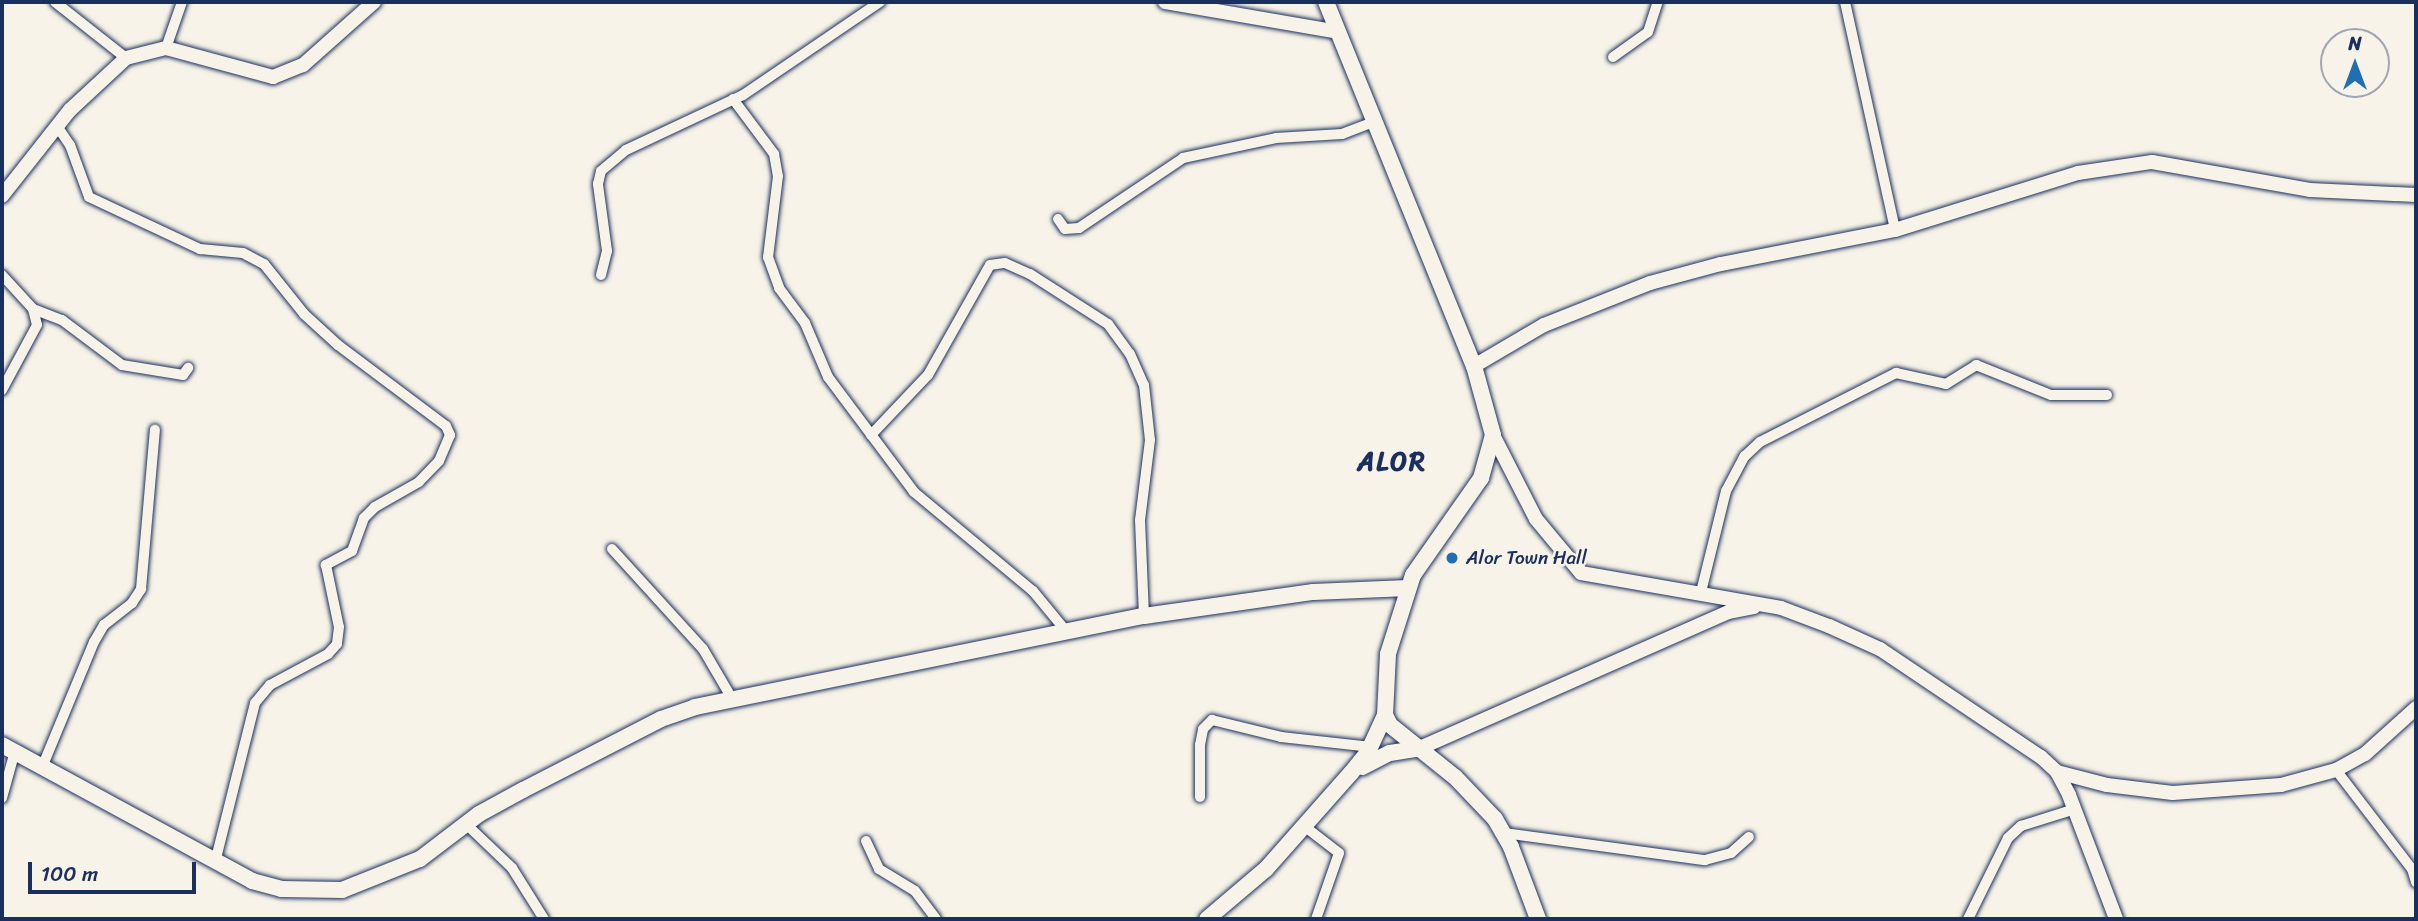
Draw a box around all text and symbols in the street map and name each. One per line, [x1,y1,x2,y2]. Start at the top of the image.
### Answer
text: N [2348,27,2362,60]
north arrow [2320,28,2390,98]
district label: ALOR [1358,446,1426,478]
place label: Alor Town Hall [1466,547,1587,569]
marker: Alor Town Hall [1444,550,1460,566]
scale bar [32,848,200,892]
text: 100 m [41,855,98,893]

